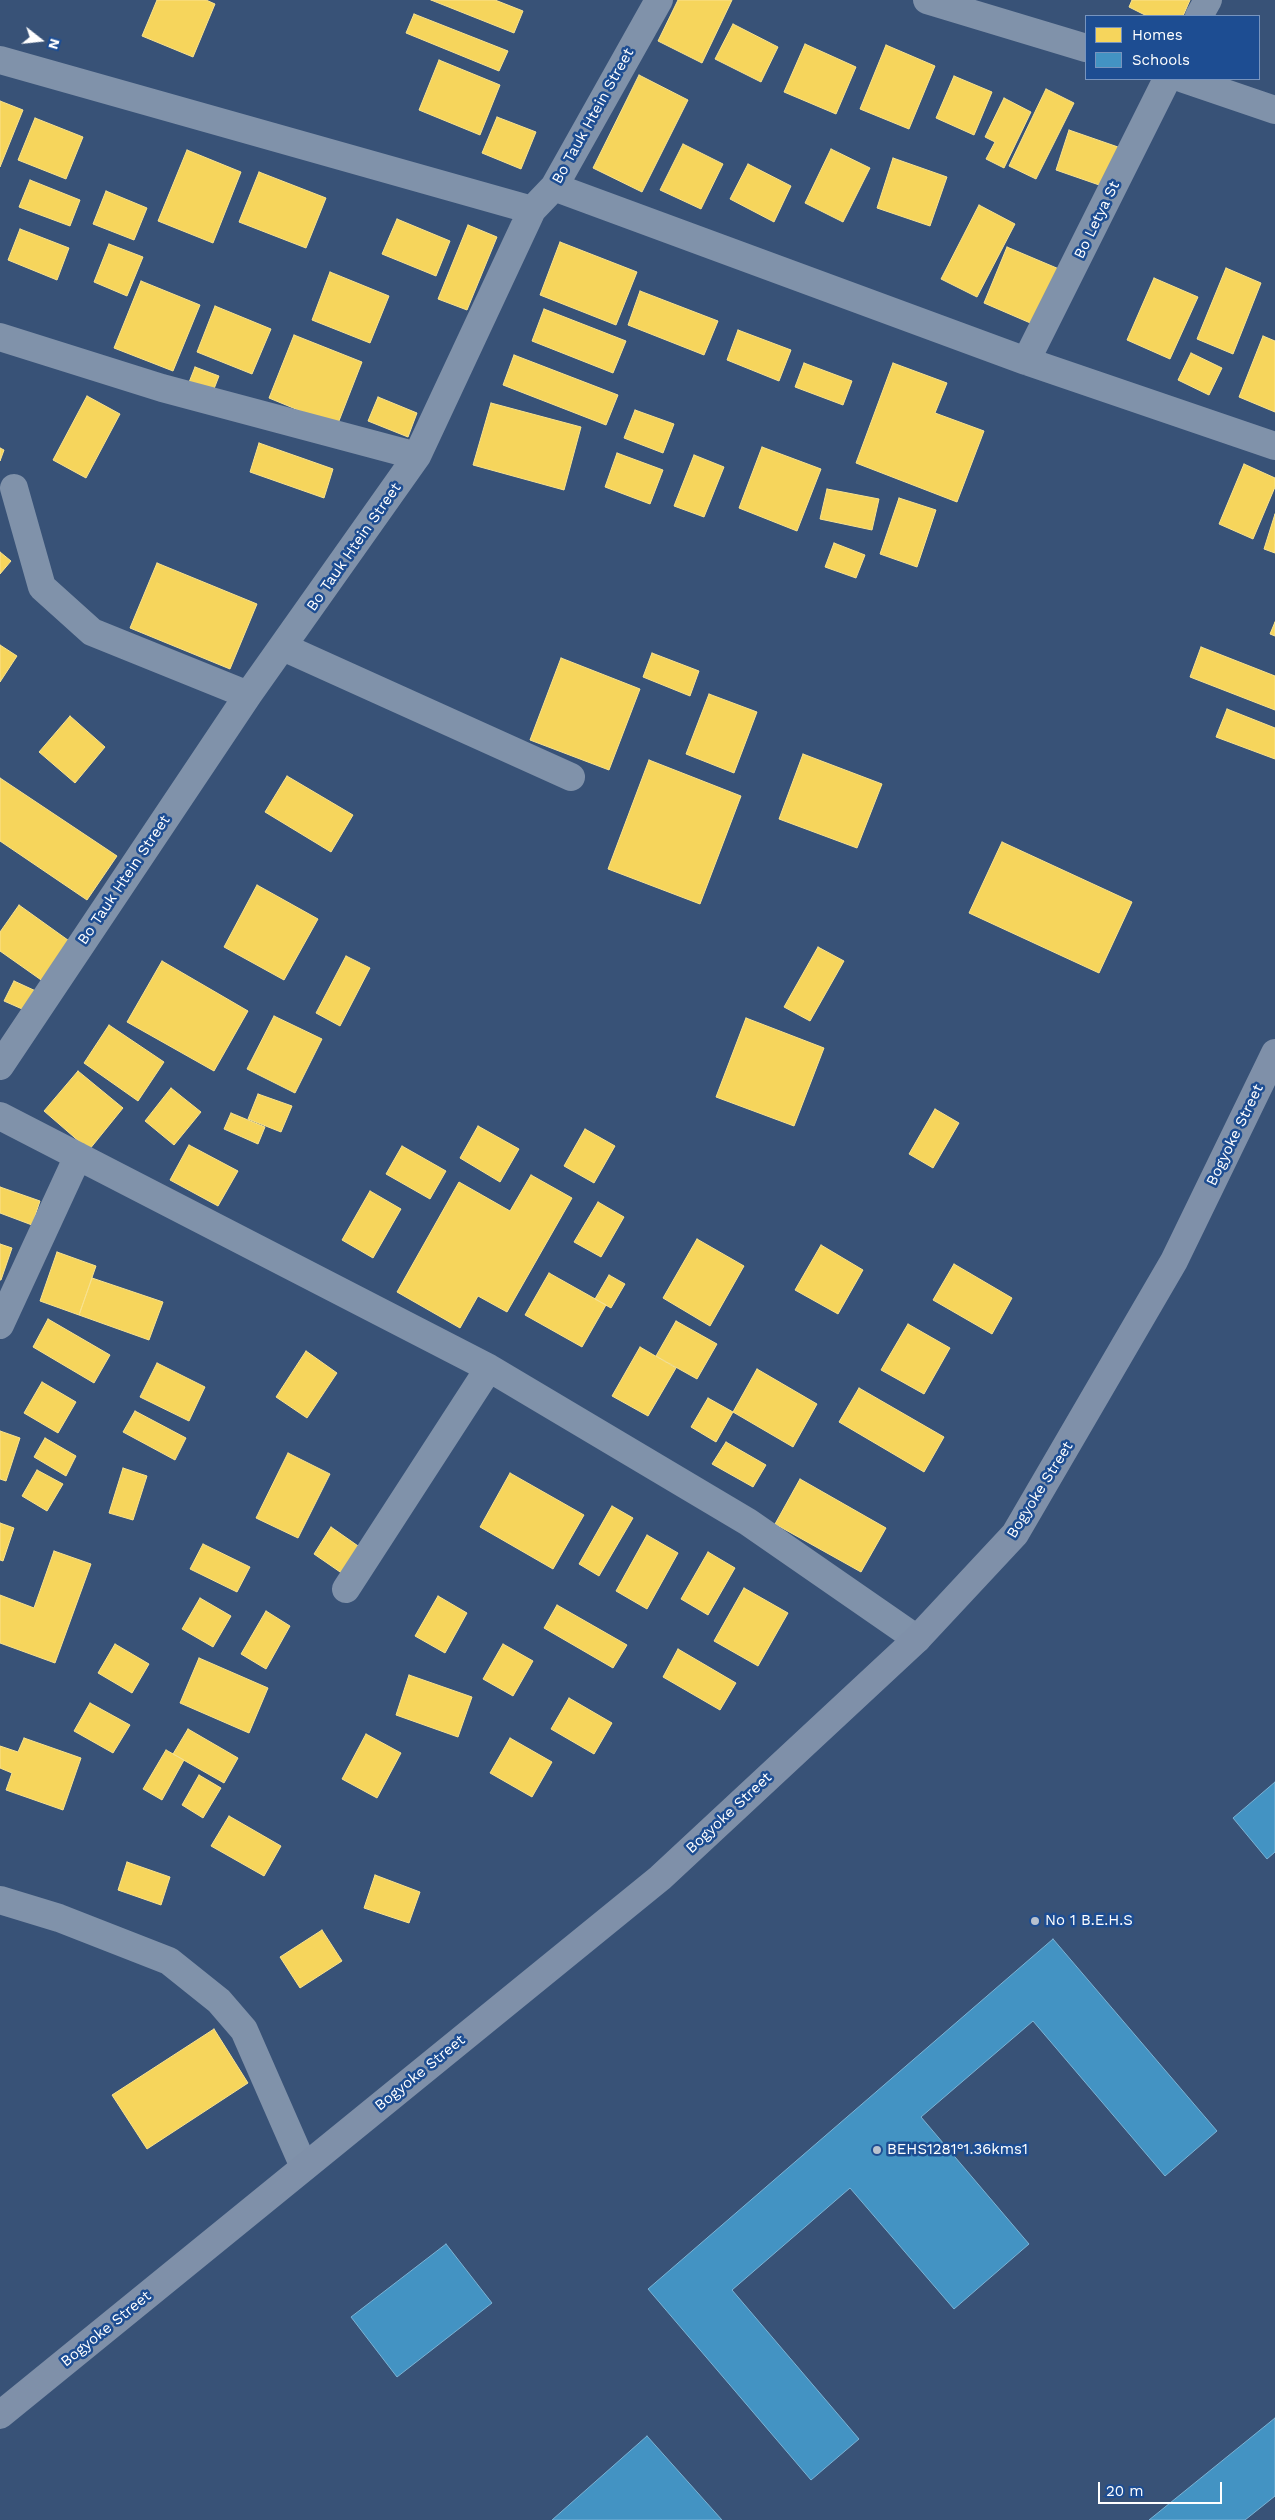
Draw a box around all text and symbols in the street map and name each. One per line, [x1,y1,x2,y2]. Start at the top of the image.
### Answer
north arrow [15,15,65,65]
legend [1085,15,1260,80]
text: Homes [1132,26,1183,44]
text: N [45,37,64,51]
street label: Bo Tauk Htein Street [548,45,638,187]
text: Schools [1132,51,1190,69]
street label: Bo Letya St [1070,178,1124,262]
street label: Bo Tauk Htein Street [303,479,405,615]
street label: Bo Tauk Htein Street [74,812,174,948]
street label: Bogyoke Street [1203,1081,1267,1189]
street label: Bogyoke Street [1003,1438,1077,1542]
street label: Bogyoke Street [682,1769,776,1857]
place label: No 1 B.E.H.S [1045,1912,1133,1930]
marker: No 1 B.E.H.S [1029,1915,1041,1927]
street label: Bogyoke Street [371,2031,469,2115]
place label: BEHS1281°1.36kms1 [887,2141,1028,2159]
marker: BEHS1281°1.36kms1 [871,2144,883,2156]
street label: Bogyoke Street [57,2287,155,2371]
scale bar [1100,2472,1224,2504]
text: 20 m [1106,2482,1144,2500]

